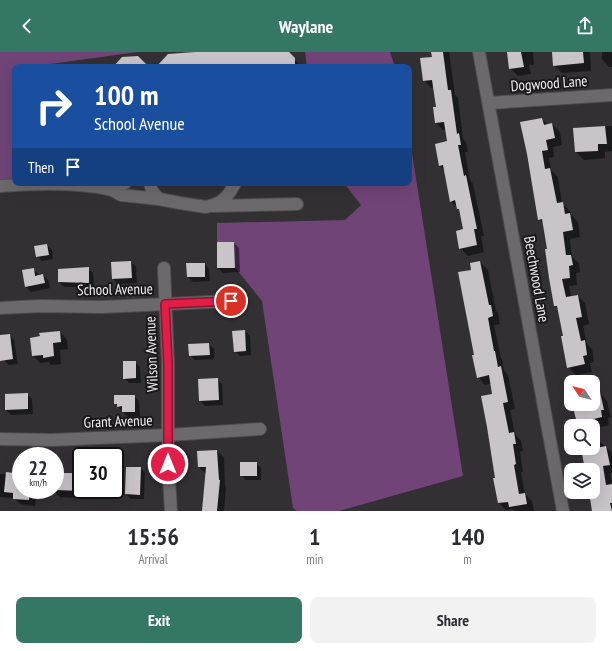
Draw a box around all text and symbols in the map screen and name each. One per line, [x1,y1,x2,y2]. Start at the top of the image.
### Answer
icon: back [16,15,38,37]
text: Waylane [279,15,333,38]
icon: share [574,15,596,37]
street label: Dogwood Lane [510,71,588,95]
text: 100 m [94,76,158,113]
icon: right [28,80,80,132]
text: School Avenue [94,112,185,135]
icon: arrive [62,156,84,178]
text: Then [28,158,54,177]
street label: Beechwood Lane [520,234,554,324]
street label: School Avenue [77,279,153,299]
pin [214,284,248,318]
icon: arrive [220,290,242,312]
street label: Wilson Avenue [140,316,162,392]
north arrow [564,375,600,411]
map controls [564,375,600,499]
street label: Grant Avenue [83,410,153,432]
button: search [564,419,600,455]
position arrow [147,443,189,485]
speed limit sign: 30 [72,447,124,499]
text: 22 [28,455,48,481]
button: layers [564,463,600,499]
text: km/h [29,476,47,489]
text: 15:56 [127,521,179,552]
text: 1 [309,521,320,552]
text: 140 [450,521,485,552]
text: Arrival [138,551,168,568]
text: min [306,551,323,568]
text: m [463,551,472,568]
button: Exit [16,597,302,643]
button: Share [310,597,596,643]

